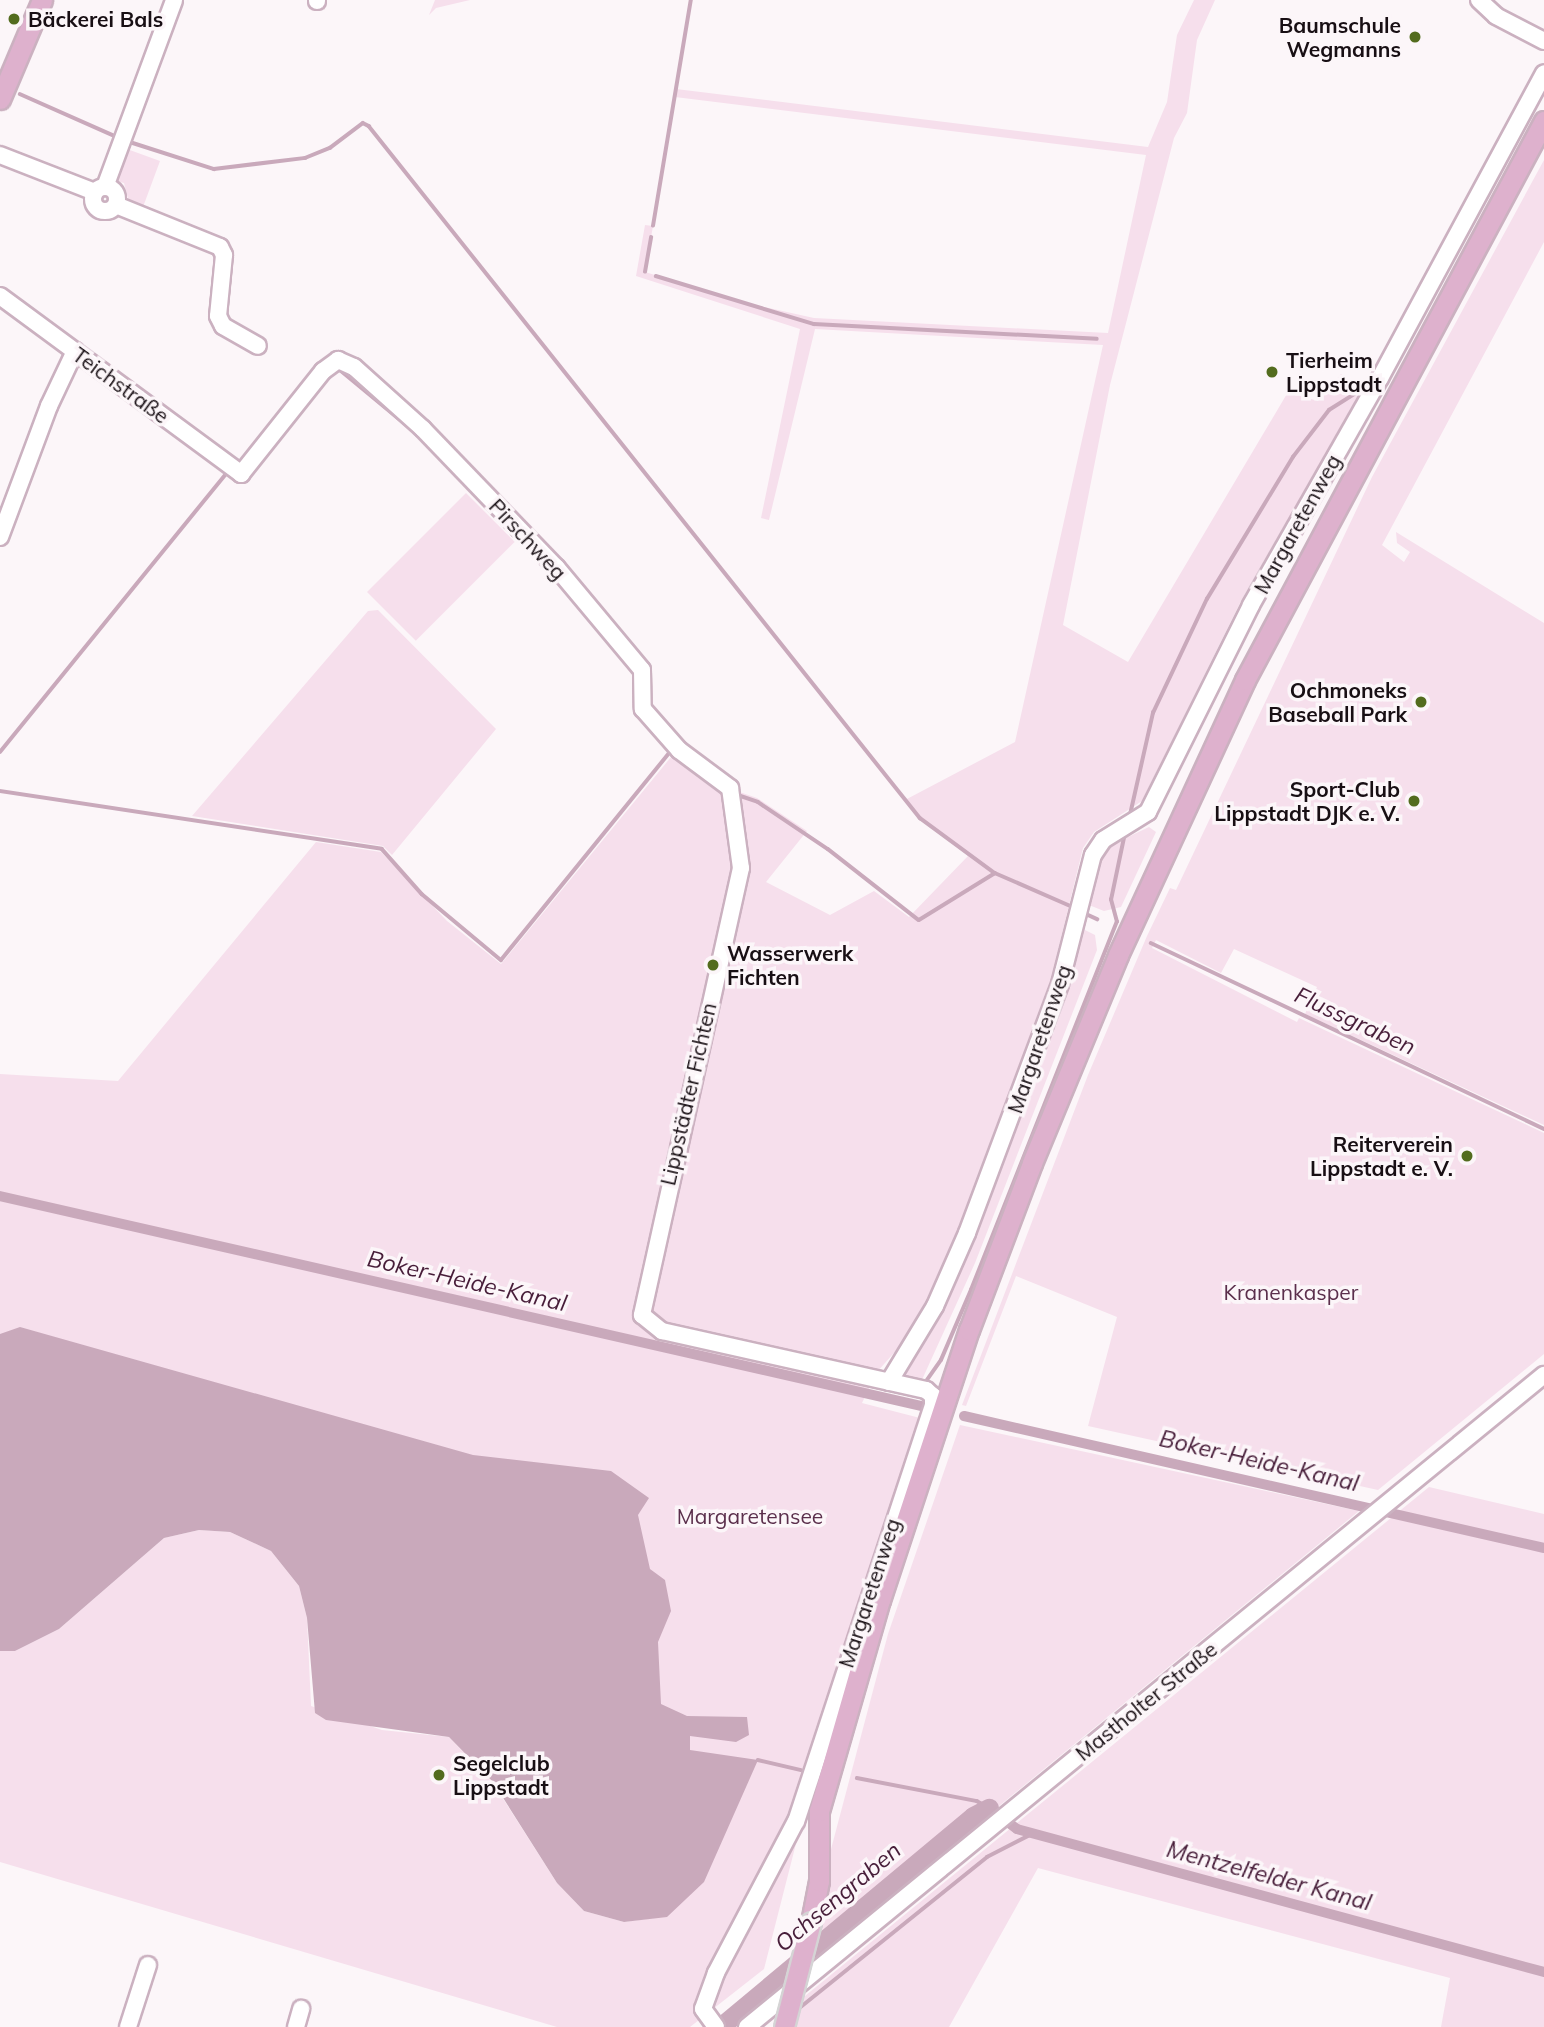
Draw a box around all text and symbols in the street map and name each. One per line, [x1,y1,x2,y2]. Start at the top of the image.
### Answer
place label: Bäckerei Bals [28,6,163,32]
marker: Bäckerei Bals [6,11,22,27]
place label: Baumschule Wegmanns [1279,12,1401,62]
marker: Baumschule Wegmanns [1407,29,1423,45]
street label: Teichstraße [68,342,174,428]
place label: Tierheim Lippstadt [1286,347,1382,397]
marker: Tierheim Lippstadt [1264,364,1280,380]
street label: Margaretenweg [1248,450,1346,598]
street label: Pirschweg [484,493,572,585]
place label: Ochmoneks Baseball Park [1268,677,1407,727]
marker: Ochmoneks Baseball Park [1413,694,1429,710]
place label: Sport-Club Lippstadt DJK e. V. [1214,776,1400,826]
marker: Sport-Club Lippstadt DJK e. V. [1406,793,1422,809]
place label: Wasserwerk Fichten [727,940,853,990]
marker: Wasserwerk Fichten [705,957,721,973]
street label: Margaretenweg [1002,961,1076,1117]
water label: Flussgraben [1290,981,1420,1061]
street label: Lippstädter Fichten [655,1000,721,1188]
place label: Reiterverein Lippstadt e. V. [1310,1131,1453,1181]
marker: Reiterverein Lippstadt e. V. [1459,1148,1475,1164]
water label: Boker-Heide-Kanal [365,1245,569,1317]
park label: Kranenkasper [1224,1279,1358,1305]
water label: Boker-Heide-Kanal [1157,1425,1361,1497]
park label: Margaretensee [677,1503,823,1529]
street label: Margaretenweg [833,1515,905,1671]
street label: Mastholter Straße [1070,1636,1222,1766]
place label: Segelclub Lippstadt [453,1750,550,1800]
marker: Segelclub Lippstadt [431,1767,447,1783]
water label: Mentzelfelder Kanal [1164,1835,1374,1917]
water label: Ochsengraben [769,1836,907,1958]

